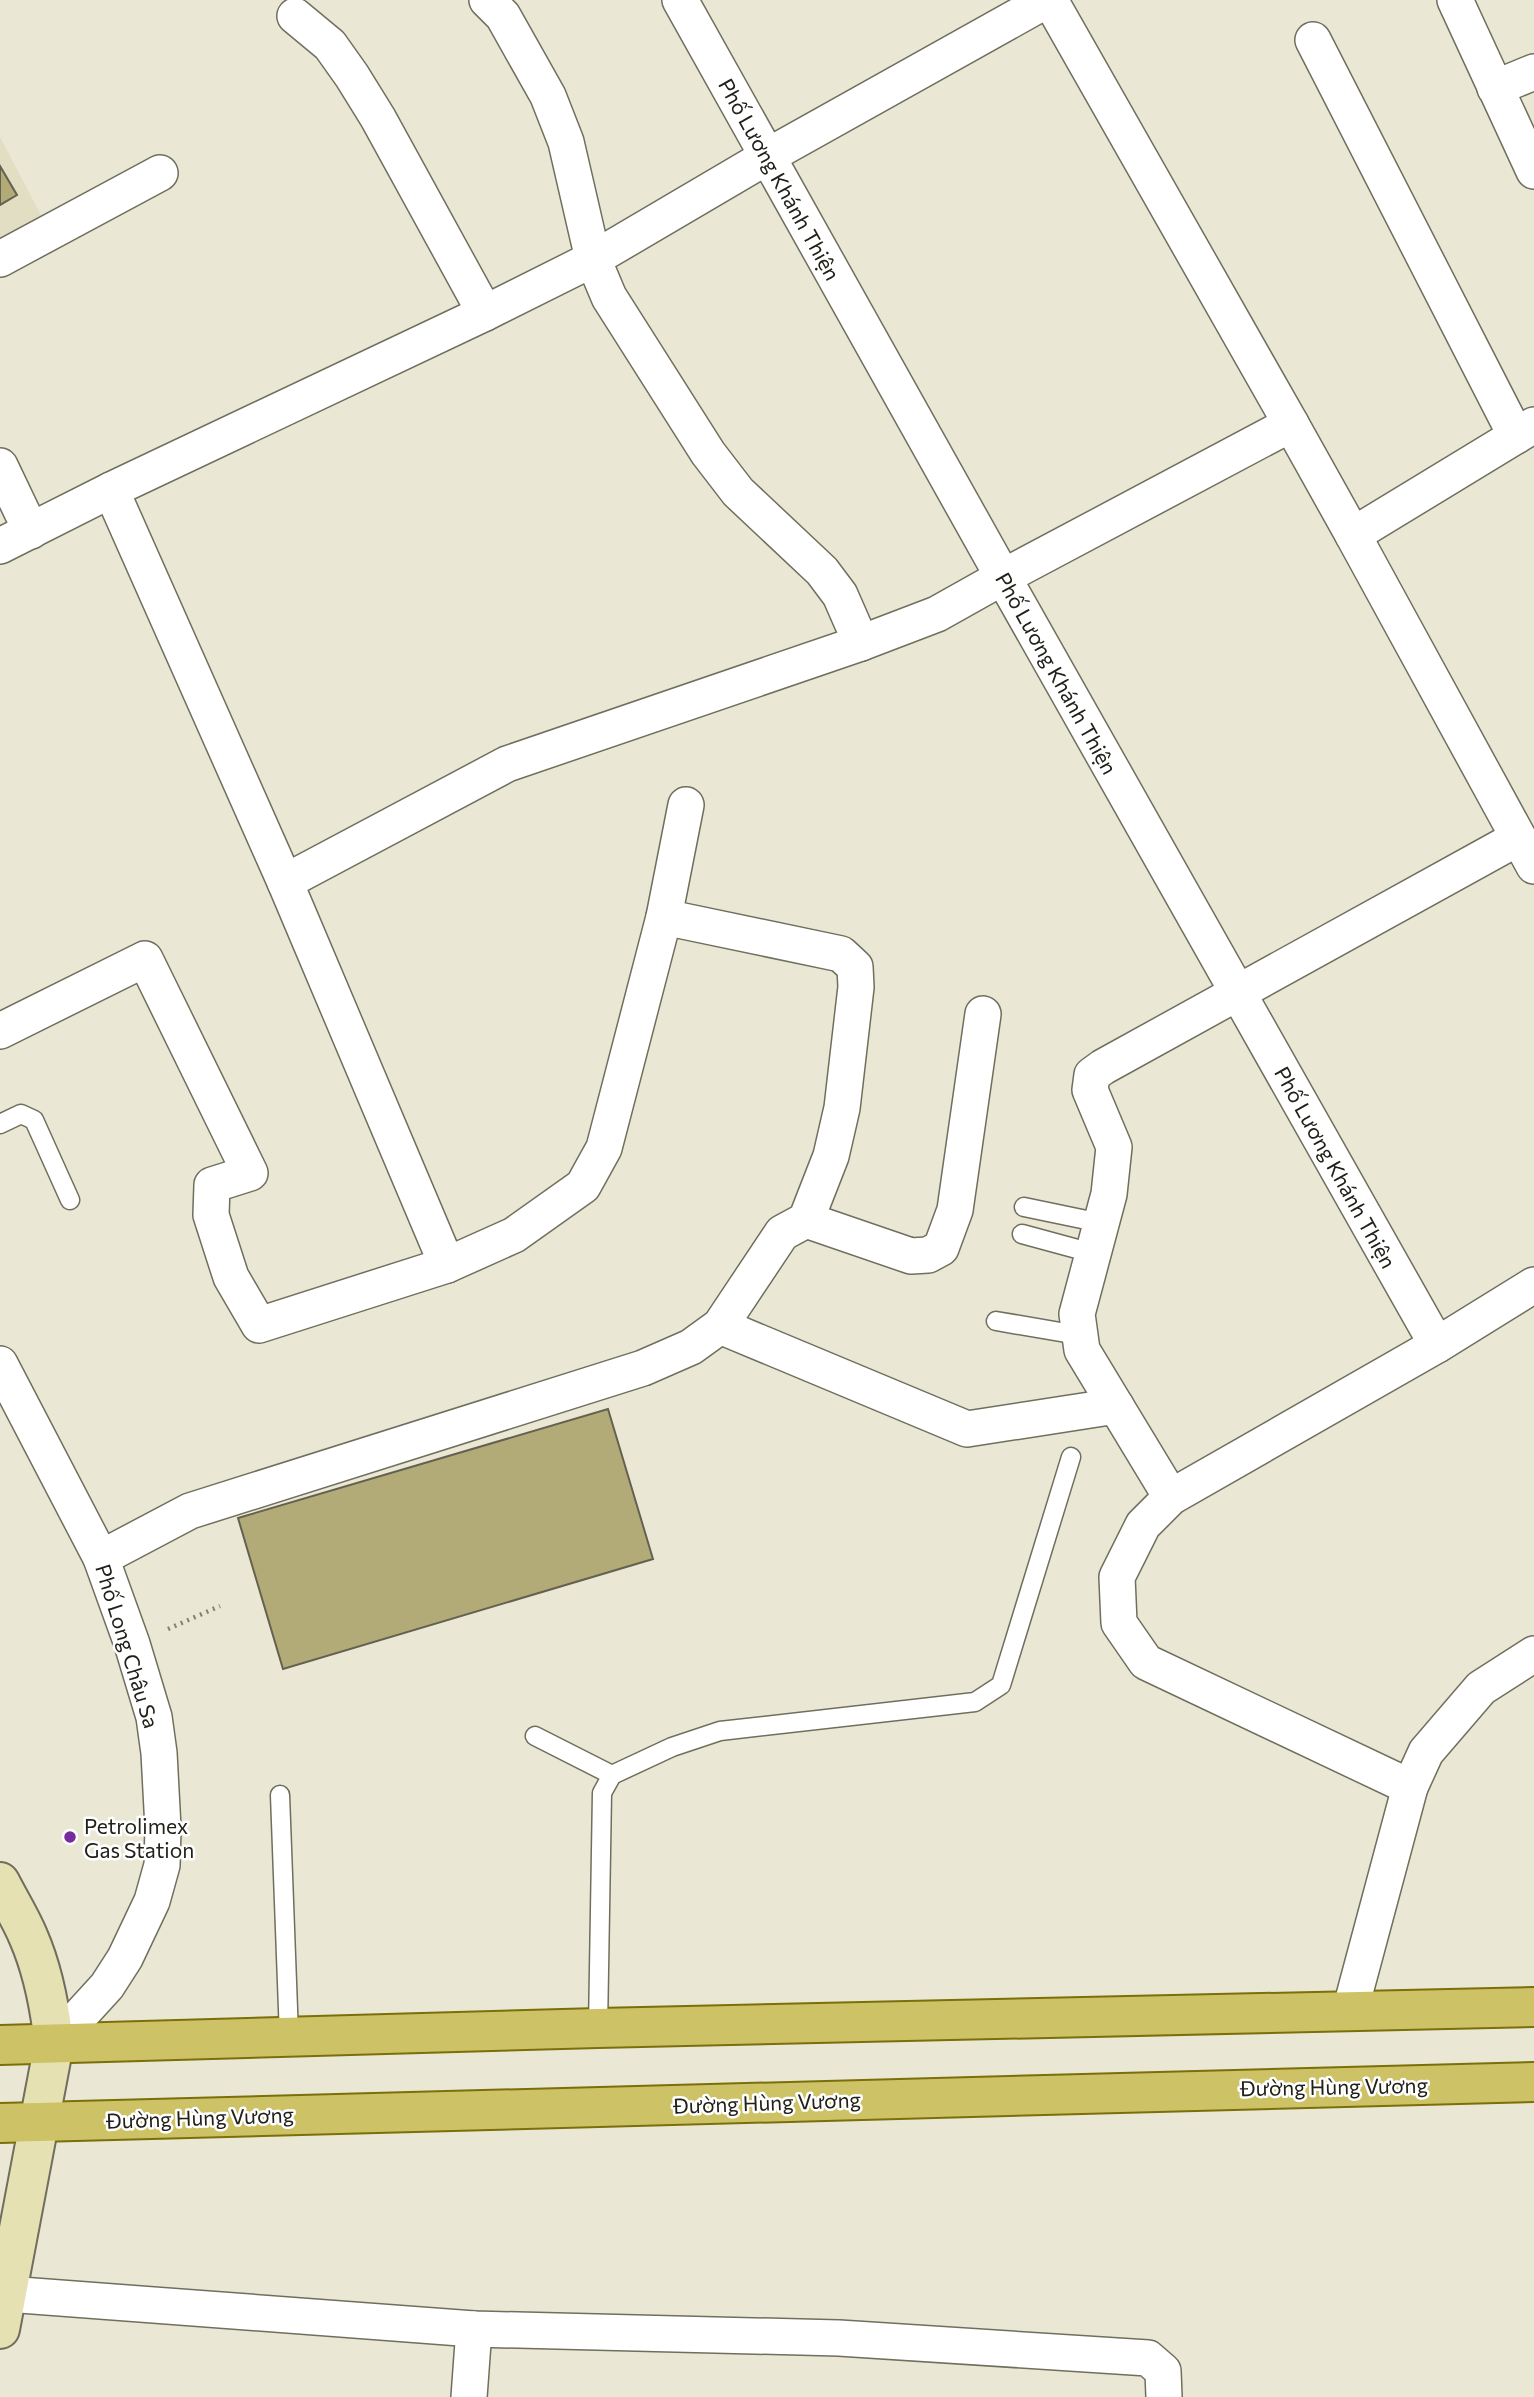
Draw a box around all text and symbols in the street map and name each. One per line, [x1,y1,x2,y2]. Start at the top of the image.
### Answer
street label: Phố Lương Khánh Thiện [714,74,846,284]
street label: Phố Lương Khánh Thiện [991,568,1123,778]
street label: Phố Lương Khánh Thiện [1270,1062,1402,1272]
street label: Phố Long Châu Sa [91,1561,165,1731]
place label: Petrolimex Gas Station [84,1813,194,1862]
marker: Petrolimex Gas Station [62,1829,78,1845]
street label: Đường Hùng Vương [1239,2072,1428,2100]
street label: Đường Hùng Vương [672,2086,861,2118]
street label: Đường Hùng Vương [105,2101,294,2133]

